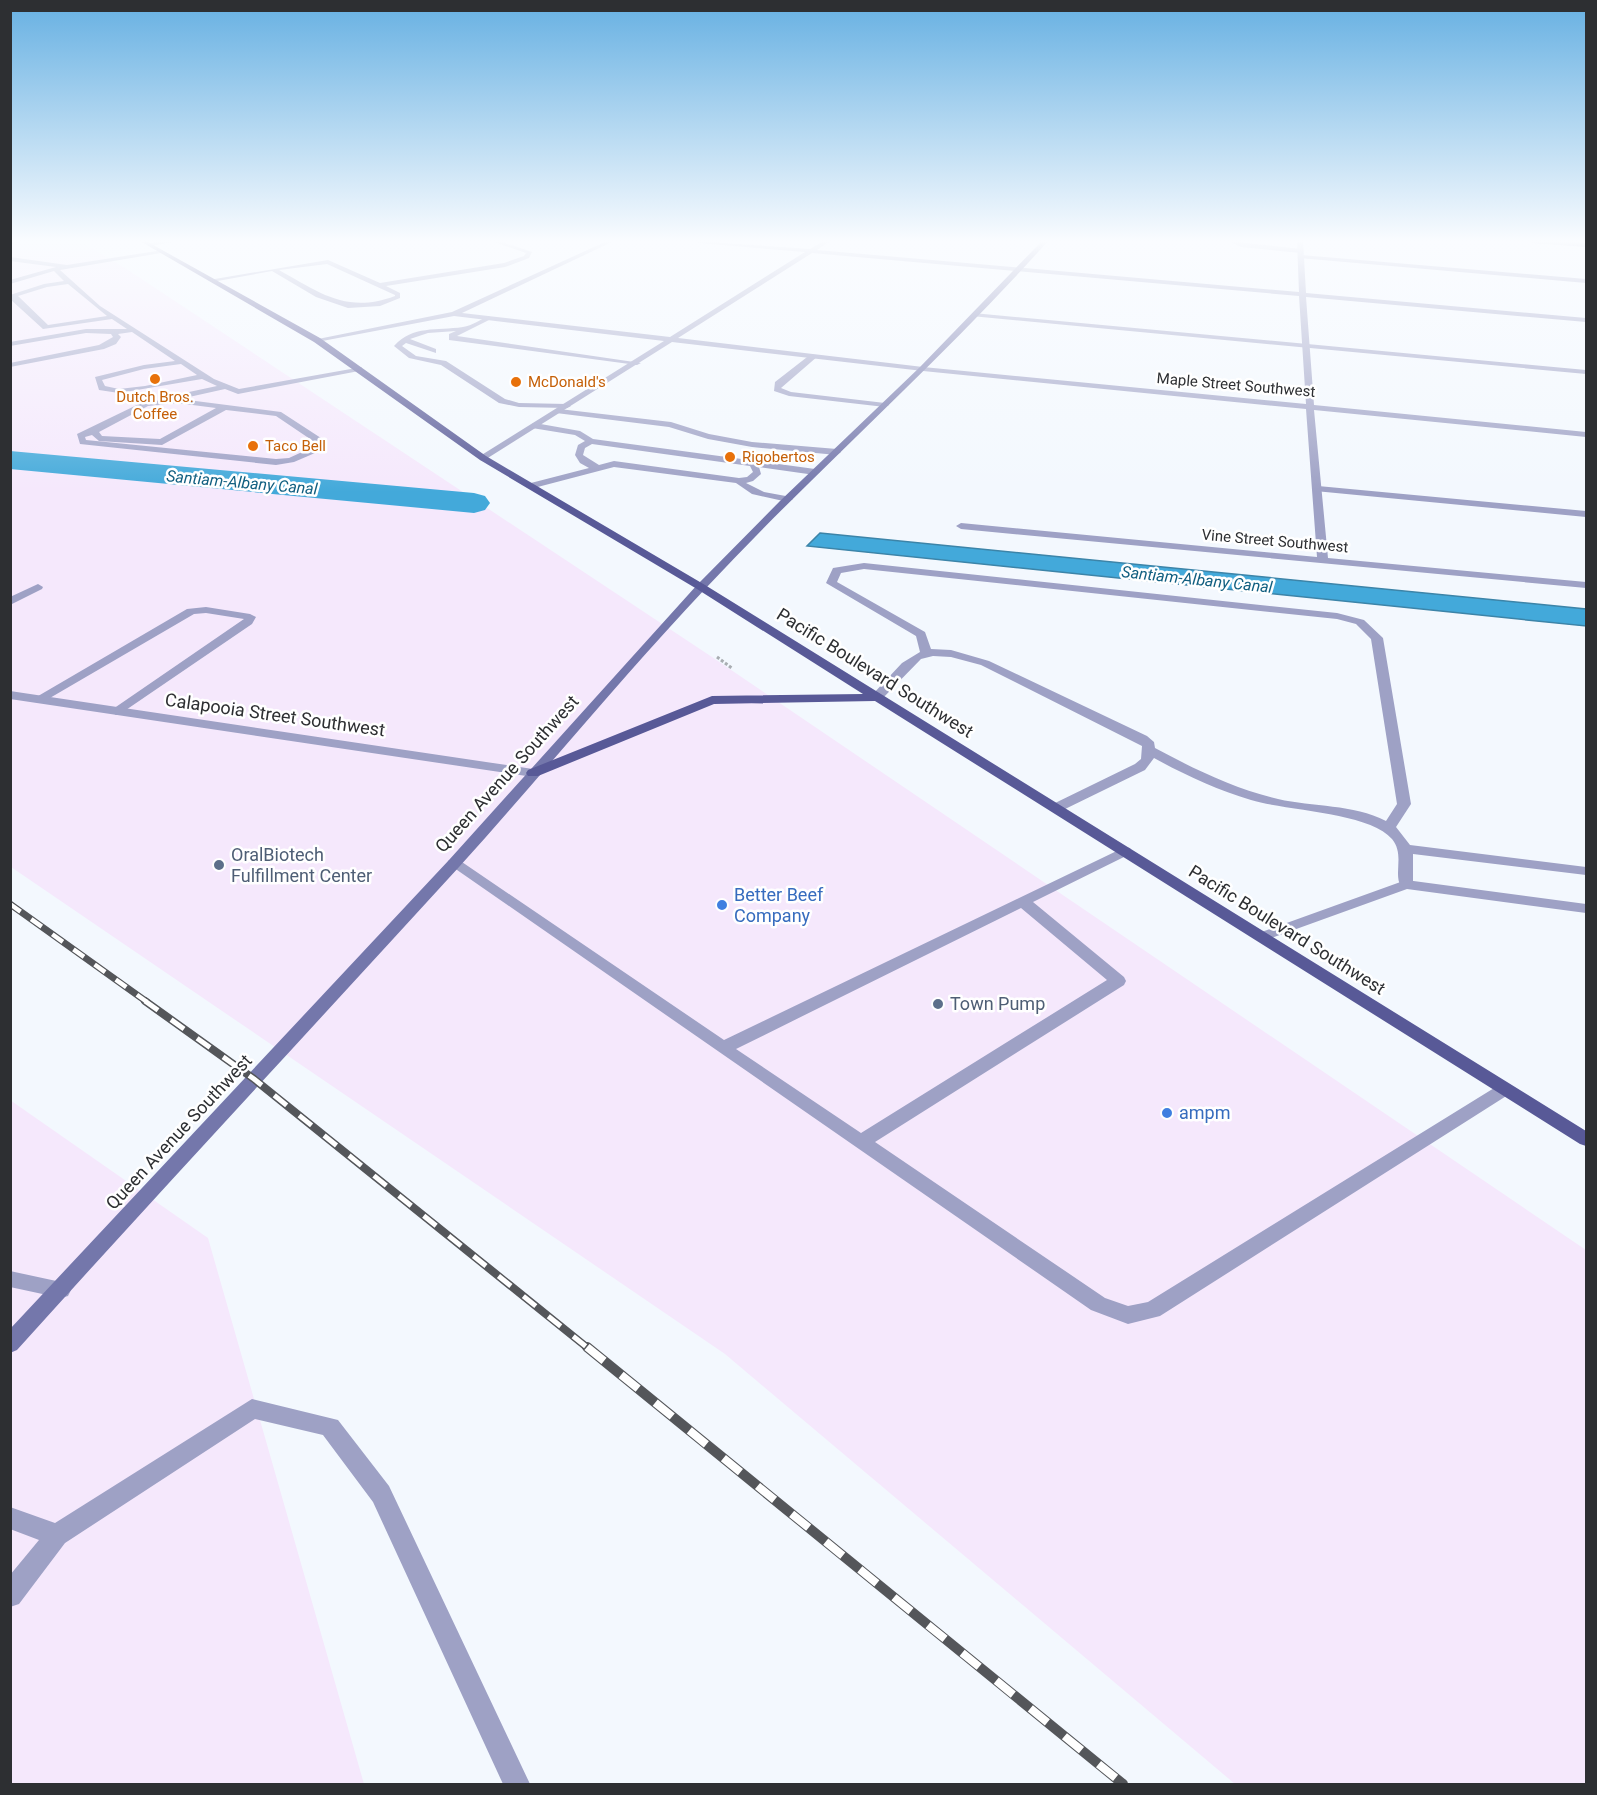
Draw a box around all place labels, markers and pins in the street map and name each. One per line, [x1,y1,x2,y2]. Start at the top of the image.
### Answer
marker: Dutch Bros. Coffee [148,372,162,386]
place label: McDonald's [528,373,606,391]
marker: McDonald's [509,375,523,389]
place label: Dutch Bros. Coffee [116,388,194,423]
place label: Taco Bell [265,437,326,455]
marker: Taco Bell [246,439,260,453]
place label: Rigobertos [742,448,815,466]
marker: Rigobertos [723,450,737,464]
place label: OralBiotech Fulfillment Center [231,844,372,886]
marker: OralBiotech Fulfillment Center [212,858,226,872]
place label: Better Beef Company [734,884,824,926]
marker: Better Beef Company [715,898,729,912]
place label: Town Pump [950,993,1045,1014]
marker: Town Pump [931,997,945,1011]
place label: ampm [1179,1102,1230,1123]
marker: ampm [1160,1106,1174,1120]

